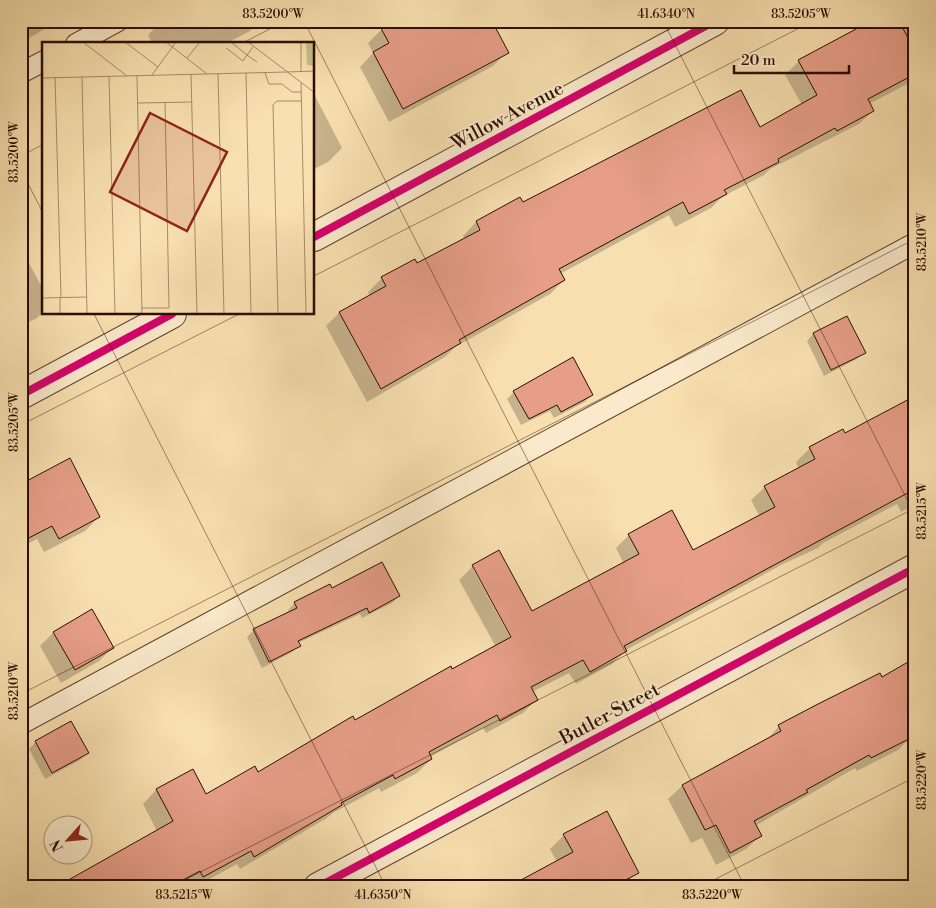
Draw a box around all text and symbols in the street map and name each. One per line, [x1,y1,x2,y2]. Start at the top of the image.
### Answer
text: 83.5200°W [242,7,305,22]
text: 41.6340°N [637,7,695,22]
text: 83.5205°W [771,7,832,22]
inset map [42,42,315,315]
scale bar [734,42,848,74]
text: 20 m [741,51,776,70]
street label: Willow Avenue [446,76,568,156]
text: 83.5200°W [7,120,22,183]
text: 83.5210°W [915,212,930,271]
text: 83.5205°W [7,391,22,452]
text: 83.5215°W [915,481,930,540]
text: 83.5210°W [7,661,22,720]
street label: Butler Street [554,677,664,751]
text: 83.5220°W [915,749,930,810]
north arrow [42,816,92,866]
text: N [47,836,68,854]
text: 83.5215°W [155,888,214,903]
text: 41.6350°N [355,888,412,903]
text: 83.5220°W [682,888,743,903]

